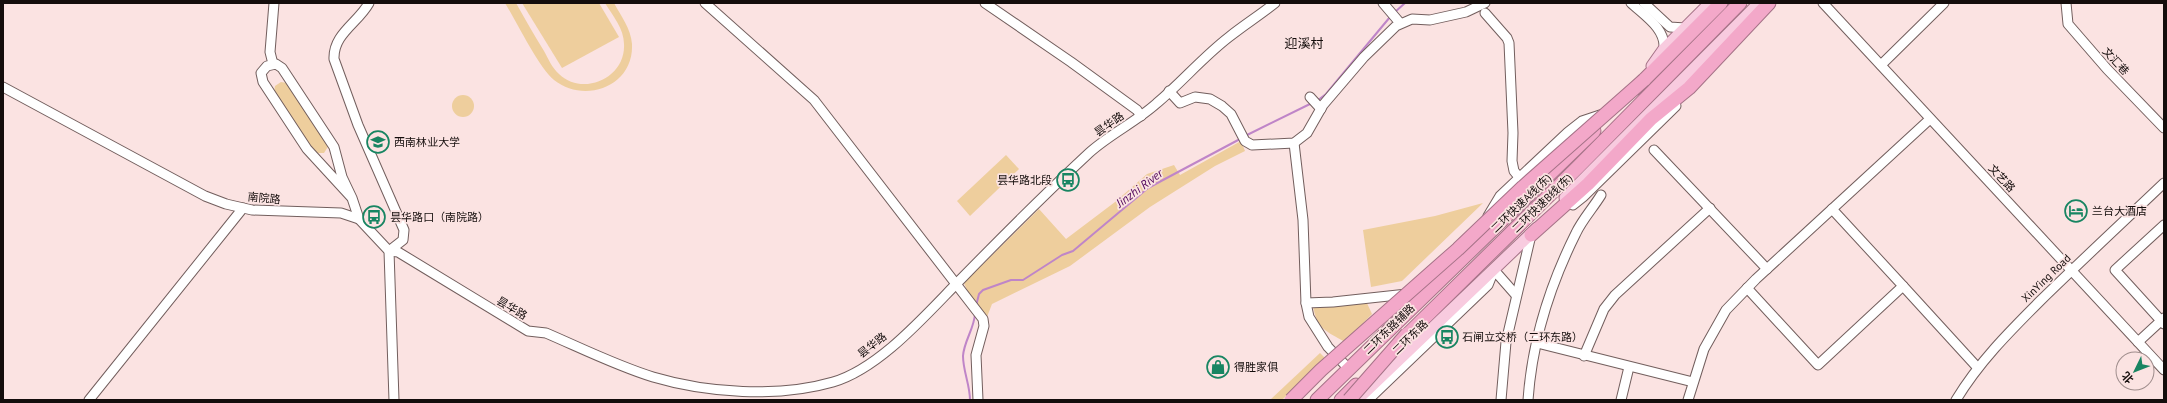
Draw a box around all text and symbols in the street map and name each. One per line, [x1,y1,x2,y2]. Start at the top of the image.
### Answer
district label: 迎溪村 [1284,35,1324,52]
street label: 文汇巷 [2100,44,2132,78]
street label: 昙华路 [1091,109,1127,139]
school or university icon: 西南林业大学 [365,129,391,155]
place label: 西南林业大学 [394,135,460,149]
street label: 文艺路 [1986,161,2018,195]
water label: Jinzhi River [1112,165,1166,211]
bus stop icon: 昙华路北段 [1055,167,1081,193]
street label: 二环快速A线(东) [1488,171,1554,235]
street label: 二环快速B线(东) [1509,171,1575,235]
place label: 昙华路北段 [997,173,1052,187]
street label: 南院路 [247,190,281,206]
hotel icon: 兰台大酒店 [2063,198,2089,224]
bus stop icon: 昙华路口（南院路） [361,204,387,230]
place label: 兰台大酒店 [2092,204,2147,218]
place label: 昙华路口（南院路） [390,210,489,224]
street label: XinYing Road [2018,251,2074,305]
street label: 昙华路 [494,294,530,322]
street label: 二环东路辅路 [1361,301,1417,357]
street label: 二环东路 [1390,317,1430,357]
bus stop icon: 石闸立交桥（二环东路） [1434,324,1460,350]
street label: 昙华路 [855,329,889,361]
place label: 石闸立交桥（二环东路） [1462,330,1583,344]
north arrow [2115,351,2155,391]
shop icon: 得胜家俱 [1205,354,1231,380]
place label: 得胜家俱 [1234,360,1278,374]
text: 北 [2119,369,2137,387]

